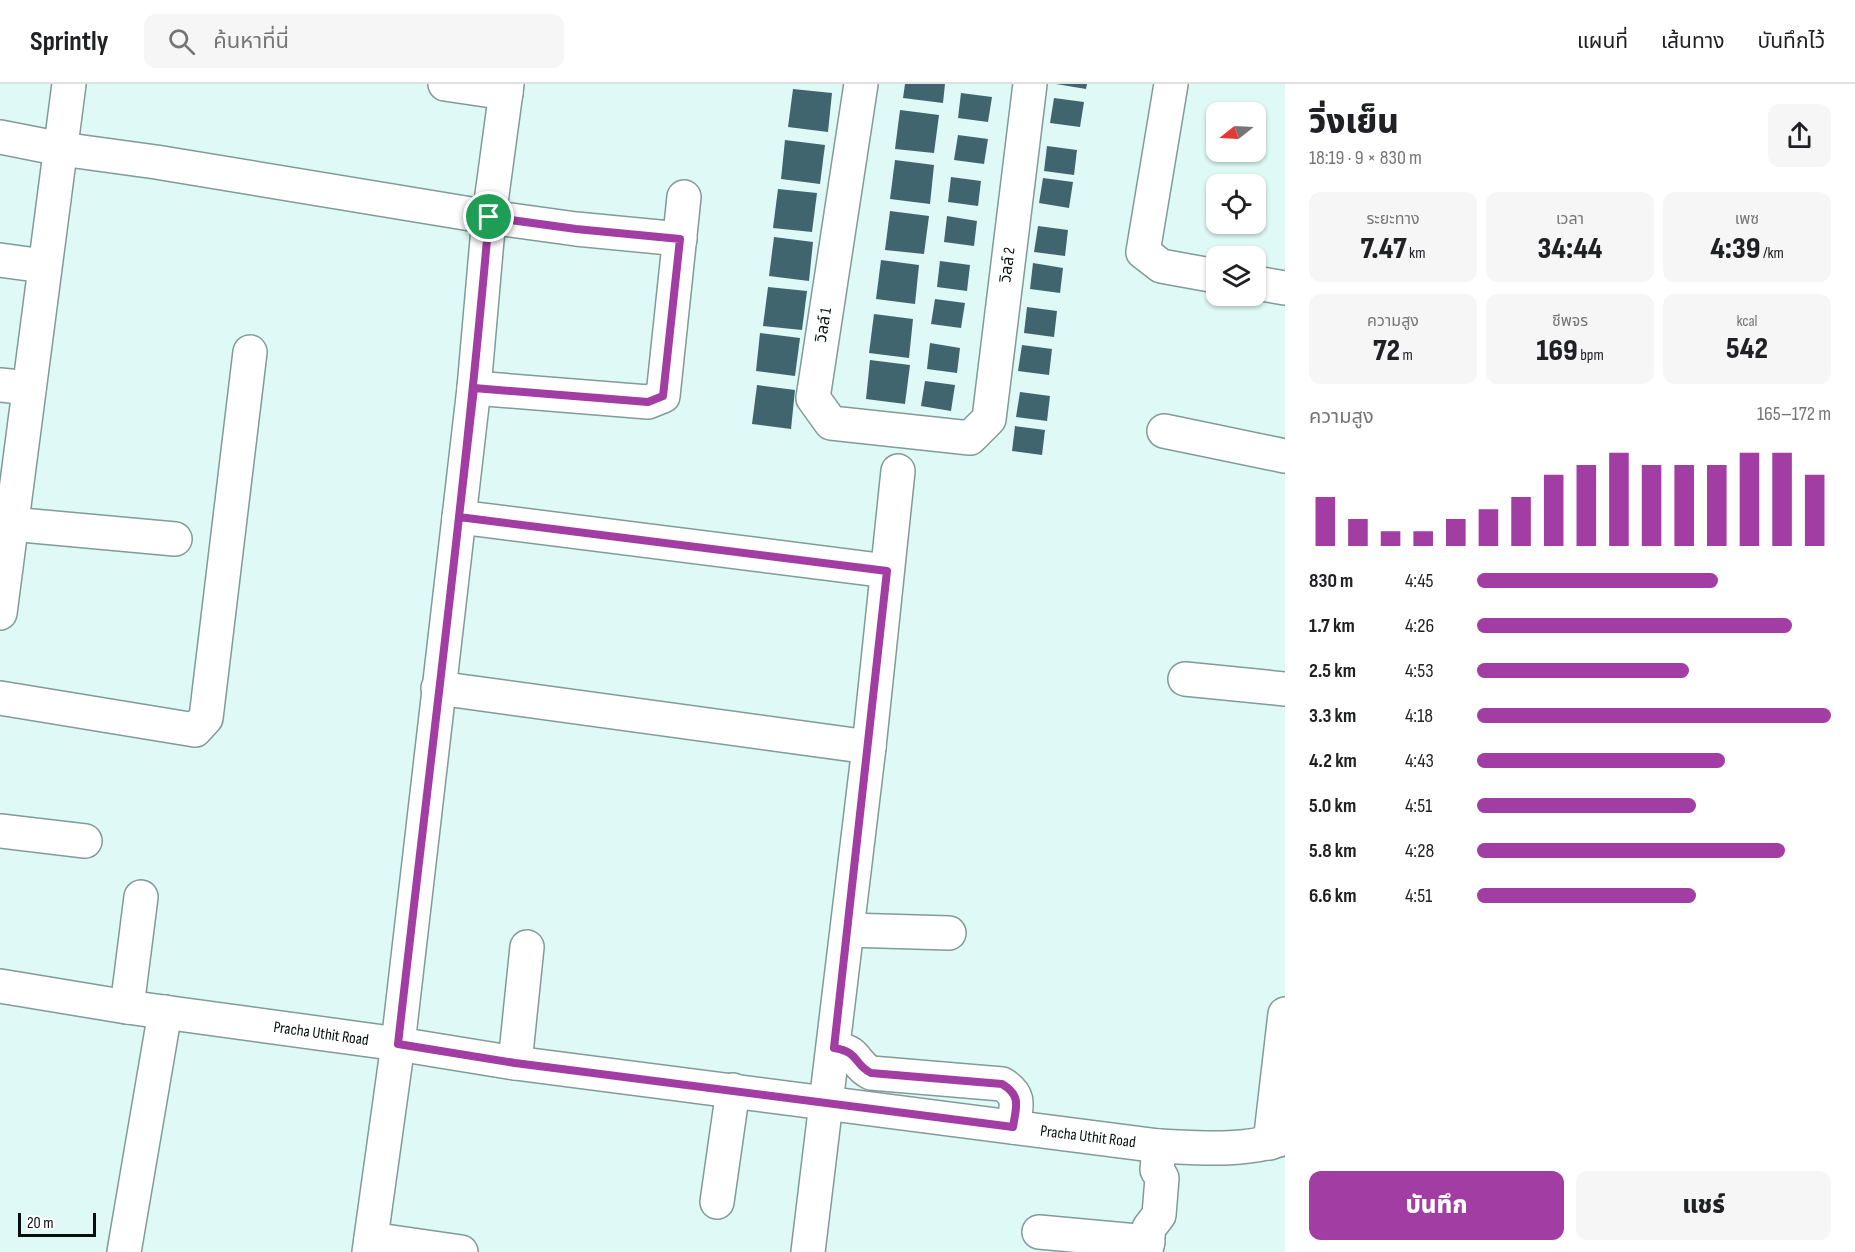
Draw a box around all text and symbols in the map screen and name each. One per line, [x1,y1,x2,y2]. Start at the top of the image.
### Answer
search box [144,14,564,68]
text: Sprintly [30,25,108,58]
icon: search [165,25,198,58]
text: ค้นหาที่นี่ [213,28,289,55]
text: แผนที่ [1577,29,1628,54]
text: เส้นทาง [1661,29,1725,54]
text: บันทึกไว้ [1758,29,1825,54]
north arrow [1206,102,1266,162]
map controls [1206,102,1266,306]
text: วิ่งเย็น [1309,103,1399,143]
button: share [1768,104,1831,167]
text: 18:19 · 9 × 830 m [1309,146,1422,170]
button: locate [1206,174,1266,234]
pin [463,191,514,242]
icon: arrive [472,200,505,233]
text: ระยะทาง [1367,210,1419,229]
text: เวลา [1556,210,1584,229]
text: เพซ [1735,210,1759,229]
text: 7.47 [1361,231,1407,267]
text: 34:44 [1538,231,1602,267]
text: 4:39 [1710,231,1760,267]
text: km [1407,244,1425,263]
text: /km [1760,244,1784,263]
street label: วิลล์ 2 [996,246,1020,285]
button: layers [1206,246,1266,306]
street label: วิลล์ 1 [812,306,836,344]
text: ความสูง [1367,312,1419,331]
text: ชีพจร [1552,312,1588,331]
text: kcal [1736,312,1758,331]
text: 542 [1726,331,1768,367]
text: 72 [1373,333,1400,369]
text: 169 [1536,333,1578,369]
text: m [1400,346,1413,365]
text: bpm [1578,346,1604,365]
text: 165–172 m [1757,402,1831,426]
text: ความสูง [1309,405,1374,429]
text: 830 m [1309,569,1353,593]
text: 4:45 [1405,569,1434,593]
text: 1.7 km [1309,614,1355,638]
text: 4:26 [1405,614,1434,638]
text: 2.5 km [1309,659,1356,683]
text: 4:53 [1405,659,1434,683]
text: 3.3 km [1309,704,1356,728]
text: 4:18 [1405,704,1433,728]
text: 4.2 km [1309,749,1357,773]
text: 4:43 [1405,749,1434,773]
text: 5.0 km [1309,794,1356,818]
text: 4:51 [1405,794,1432,818]
text: 5.8 km [1309,839,1357,863]
text: 4:28 [1405,839,1434,863]
text: 6.6 km [1309,884,1357,908]
text: 4:51 [1405,884,1432,908]
street label: Pracha Uthit Road [272,1018,370,1050]
street label: Pracha Uthit Road [1039,1122,1137,1152]
button: บันทึก [1309,1171,1564,1240]
button: แชร์ [1576,1171,1831,1240]
scale bar [18,1210,96,1238]
text: 20 m [27,1214,54,1233]

